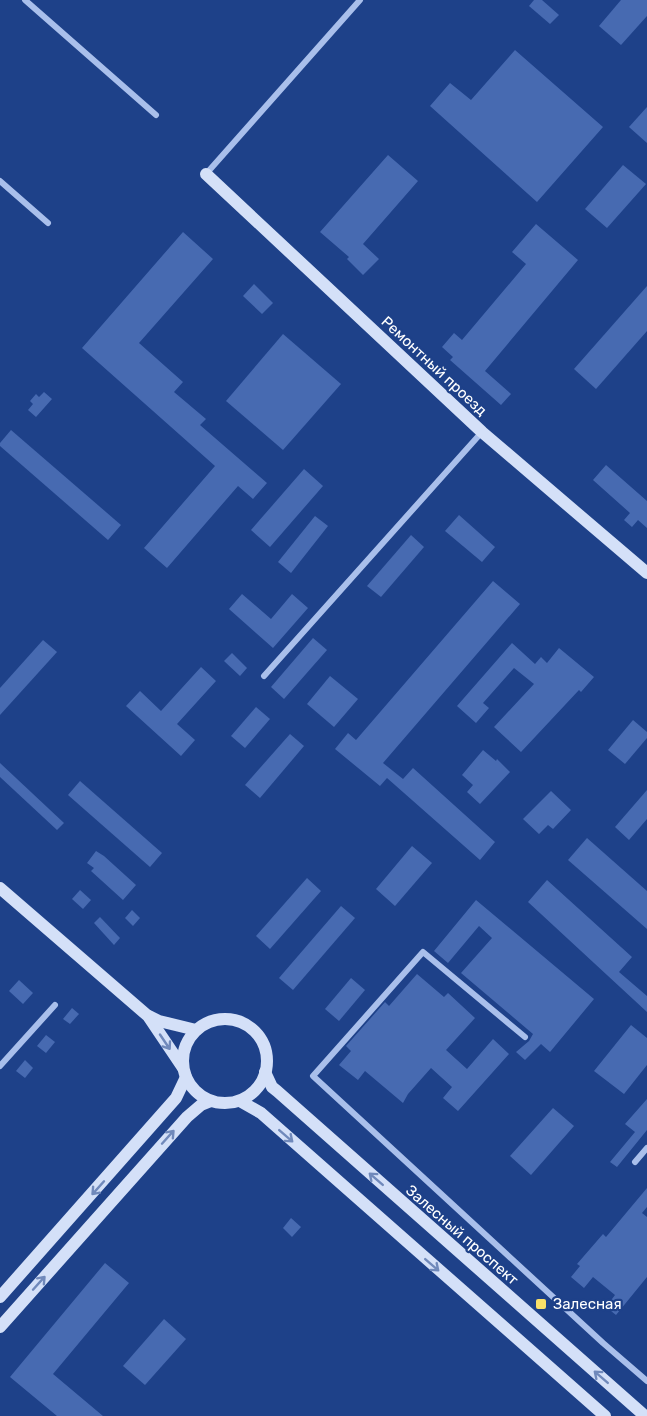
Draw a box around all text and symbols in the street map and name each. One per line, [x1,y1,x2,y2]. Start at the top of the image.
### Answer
street label: Ремонтный проезд [377,312,491,420]
one-way arrow [160,1033,172,1050]
one-way arrow [278,1129,293,1143]
one-way arrow [161,1130,175,1145]
one-way arrow [369,1172,384,1186]
one-way arrow [91,1180,105,1195]
street label: Залесный проспект [402,1181,522,1289]
one-way arrow [424,1258,440,1271]
one-way arrow [32,1276,46,1291]
place label: Залесная [553,1295,622,1313]
marker: Залесная [534,1297,548,1311]
one-way arrow [594,1370,609,1384]

